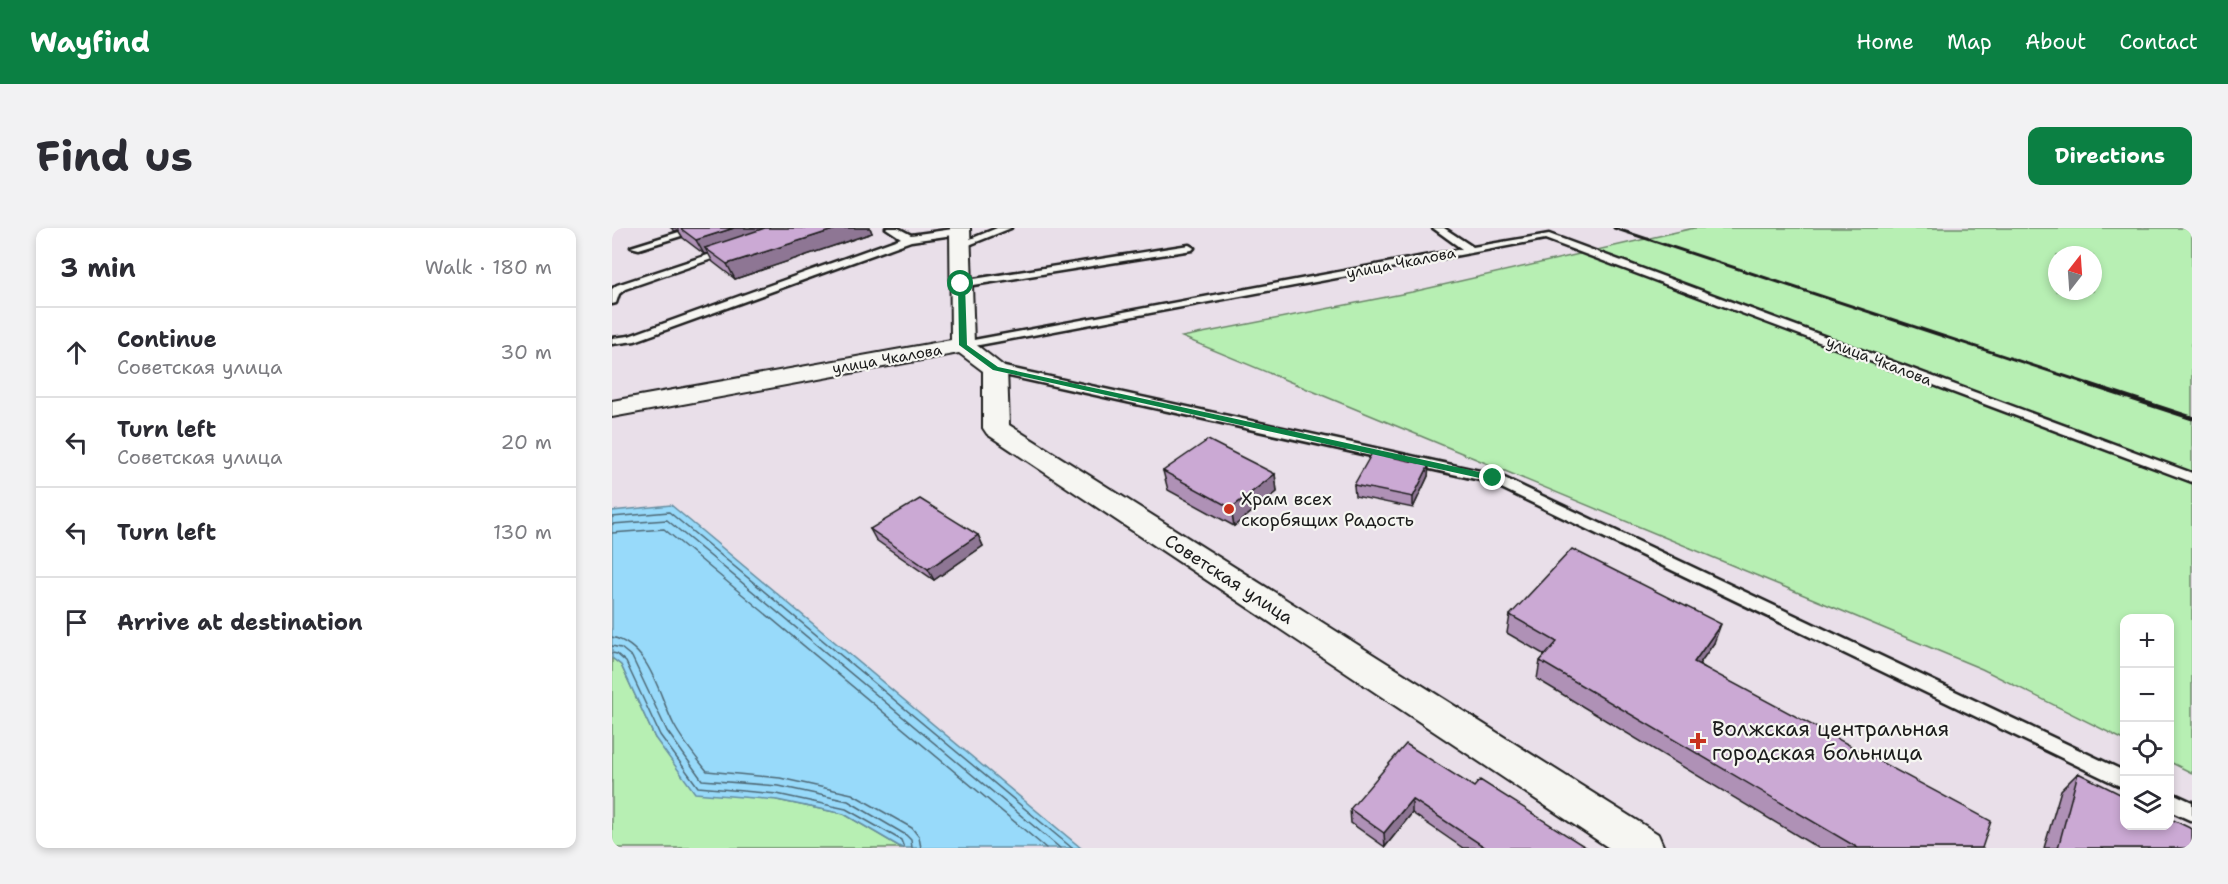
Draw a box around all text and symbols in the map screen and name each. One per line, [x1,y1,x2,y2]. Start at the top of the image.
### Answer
text: Wayfind [30,23,150,61]
text: Home [1856,28,1914,56]
text: Map [1947,28,1992,56]
text: About [2025,28,2086,56]
text: Contact [2119,28,2198,56]
button: Directions [2028,127,2192,185]
text: Find us [36,128,193,184]
street label: улица Чкалова [1345,242,1458,283]
north arrow [2048,246,2102,300]
text: 3 min [60,250,136,285]
text: Walk · 180 m [425,254,552,280]
route start [947,270,973,296]
text: Continue [117,325,217,354]
street label: улица Чкалова [1824,332,1935,390]
icon: ahead [60,336,93,369]
text: 30 m [500,339,552,365]
street label: улица Чкалова [831,339,944,379]
text: Советская улица [117,354,282,380]
text: Turn left [117,415,216,444]
icon: left [60,426,93,459]
text: 20 m [501,429,552,455]
text: Советская улица [117,444,282,470]
route end [1479,464,1505,490]
place label: Храм всех скорбящих Радость [1241,487,1414,532]
marker: Храм всех скорбящих Радость [1222,502,1236,516]
icon: left [60,516,93,549]
text: Turn left [117,518,216,547]
text: 130 m [493,519,552,545]
street label: Советская улица [1160,528,1298,630]
icon: arrive [60,606,93,639]
text: Arrive at destination [117,608,363,637]
map controls [2120,614,2174,830]
button: + [2120,614,2174,668]
button: − [2120,668,2174,722]
place label: Волжская центральная городская больница [1712,715,1949,767]
button: locate [2120,722,2174,776]
marker: Волжская центральная городская больница [1689,732,1707,750]
button: layers [2120,776,2174,830]

